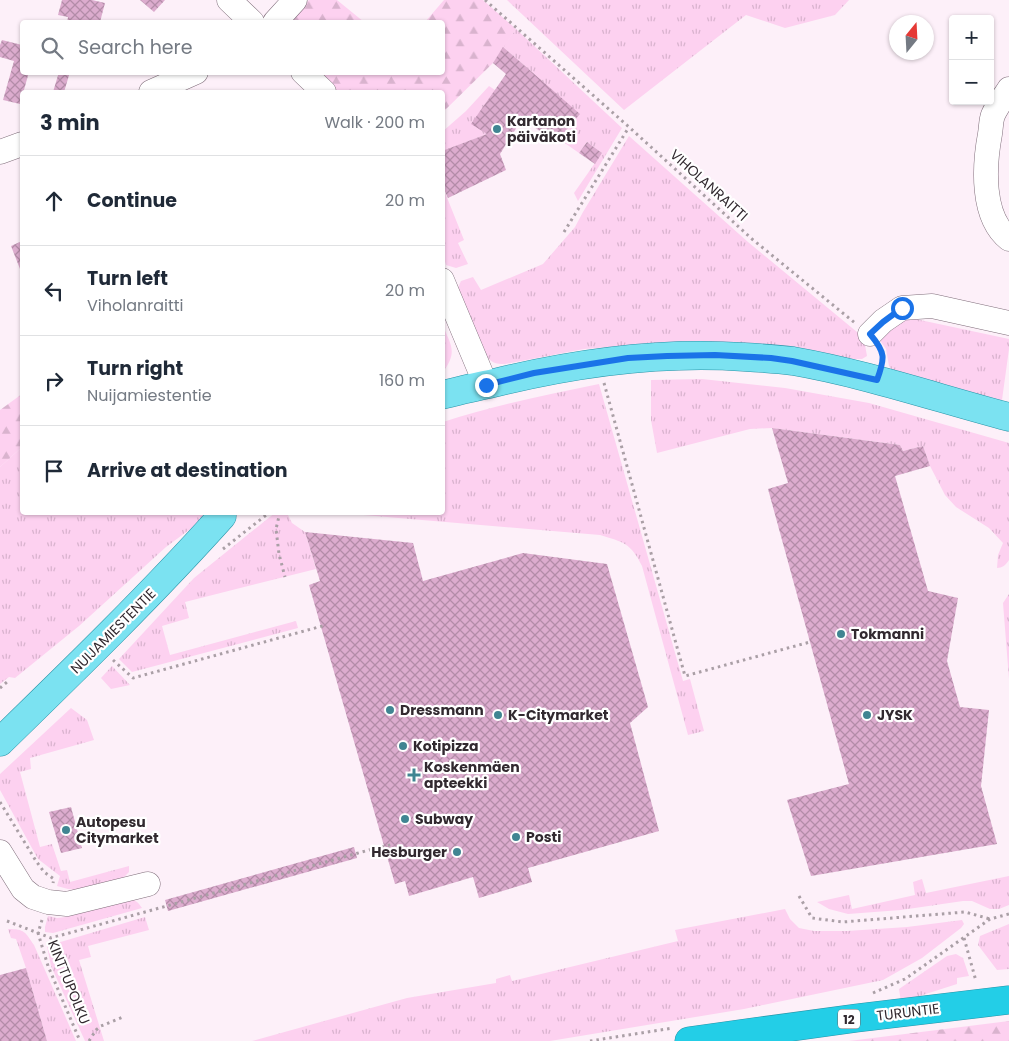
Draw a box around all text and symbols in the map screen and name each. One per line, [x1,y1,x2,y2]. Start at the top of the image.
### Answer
north arrow [889,15,934,60]
map controls [949,15,994,105]
button: + [949,15,994,60]
search box [20,20,445,75]
icon: search [38,34,66,62]
text: Search here [78,34,192,61]
button: − [949,60,994,105]
text: 3 min [40,108,100,137]
text: Walk · 200 m [324,111,425,134]
place label: Kartanon päiväkoti [507,111,576,147]
marker: Kartanon päiväkoti [491,123,503,135]
street label: VIHOLANRAITTI [666,144,752,226]
icon: ahead [40,187,68,215]
text: Continue [87,187,177,214]
text: 20 m [385,189,425,212]
text: Turn left [87,265,168,292]
icon: left [40,277,68,305]
text: 20 m [385,279,425,302]
text: Viholanraitti [87,294,184,317]
route start [891,297,914,320]
text: Turn right [87,355,183,382]
icon: right [40,367,68,395]
text: 160 m [379,369,425,392]
route end [475,374,498,397]
text: Nuijamiestentie [87,384,212,407]
icon: arrive [40,457,68,485]
text: Arrive at destination [87,457,288,484]
street label: NUIJAMIESTENTIE [66,584,160,678]
place label: Tokmanni [851,624,924,644]
marker: Tokmanni [835,628,847,640]
place label: Dressmann [400,700,484,720]
marker: Dressmann [384,704,396,716]
place label: K-Citymarket [508,705,609,725]
place label: JYSK [877,705,913,725]
marker: K-Citymarket [492,709,504,721]
marker: JYSK [861,709,873,721]
place label: Kotipizza [413,736,479,756]
marker: Kotipizza [397,740,409,752]
place label: Koskenmäen apteekki [424,757,520,793]
marker: Koskenmäen apteekki [408,769,420,781]
place label: Subway [415,809,473,829]
place label: Autopesu Citymarket [76,812,159,848]
marker: Subway [399,813,411,825]
marker: Autopesu Citymarket [60,824,72,836]
place label: Posti [526,827,561,847]
marker: Posti [510,831,522,843]
place label: Hesburger [371,842,447,862]
marker: Hesburger [451,846,463,858]
street label: KINTTUPOLKU [43,937,95,1027]
street label: TURUNTIE [876,998,940,1026]
road number: 12 [838,1010,860,1028]

